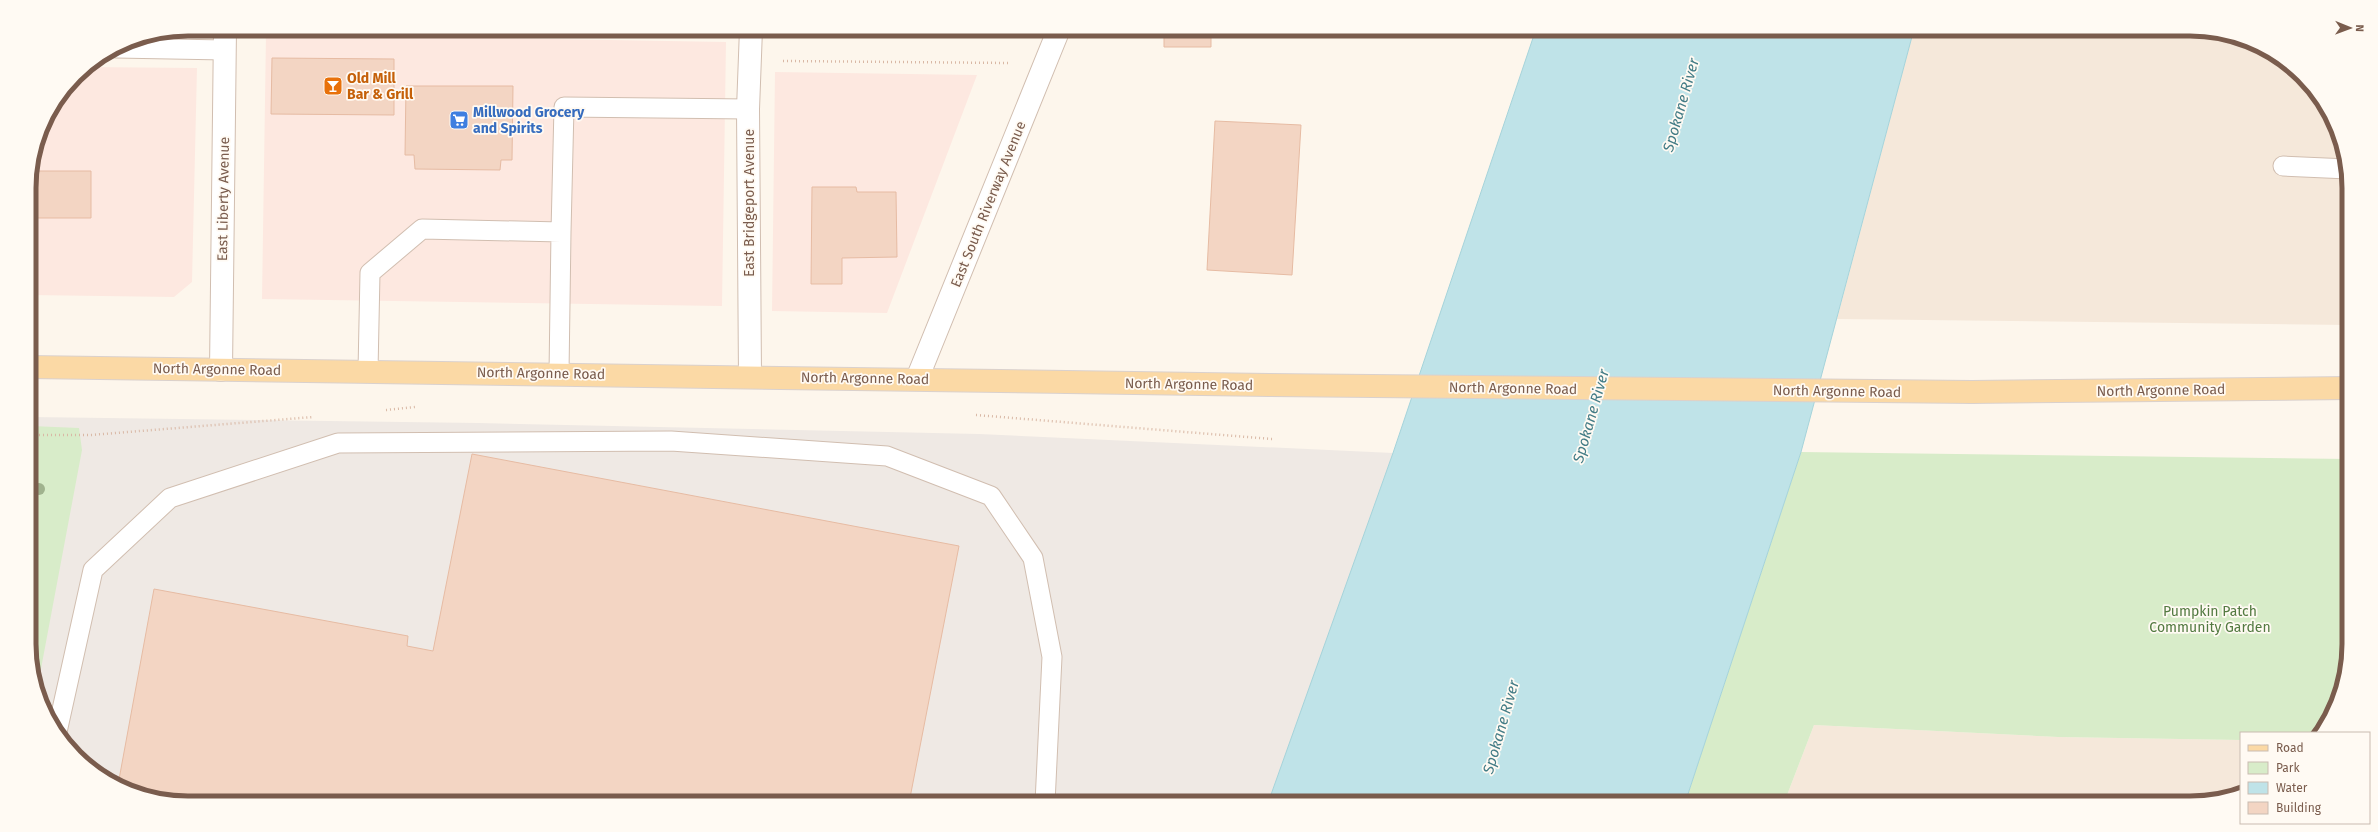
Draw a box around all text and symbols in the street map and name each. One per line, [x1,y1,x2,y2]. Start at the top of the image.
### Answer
north arrow [2330,8,2370,48]
text: N [2353,24,2366,32]
water label: Spokane River [1659,55,1703,155]
place label: Old Mill Bar & Grill [347,70,414,103]
bar icon: Old Mill Bar & Grill [322,75,344,97]
place label: Millwood Grocery and Spirits [473,104,585,137]
supermarket icon: Millwood Grocery and Spirits [448,109,470,131]
street label: East South Riverway Avenue [947,119,1030,290]
street label: East Bridgeport Avenue [741,129,758,277]
street label: East Liberty Avenue [214,137,233,261]
street label: North Argonne Road [153,360,281,379]
street label: North Argonne Road [477,364,605,383]
water label: Spokane River [1569,366,1613,466]
street label: North Argonne Road [801,369,929,388]
street label: North Argonne Road [1125,375,1253,394]
street label: North Argonne Road [1449,379,1577,398]
street label: North Argonne Road [2097,381,2225,400]
street label: North Argonne Road [1773,382,1901,401]
park label: Pumpkin Patch Community Garden [2149,603,2271,636]
water label: Spokane River [1479,677,1523,777]
legend [2240,732,2370,824]
text: Road [2276,741,2304,755]
text: Park [2276,761,2300,775]
text: Water [2276,781,2308,795]
text: Building [2276,801,2322,815]

